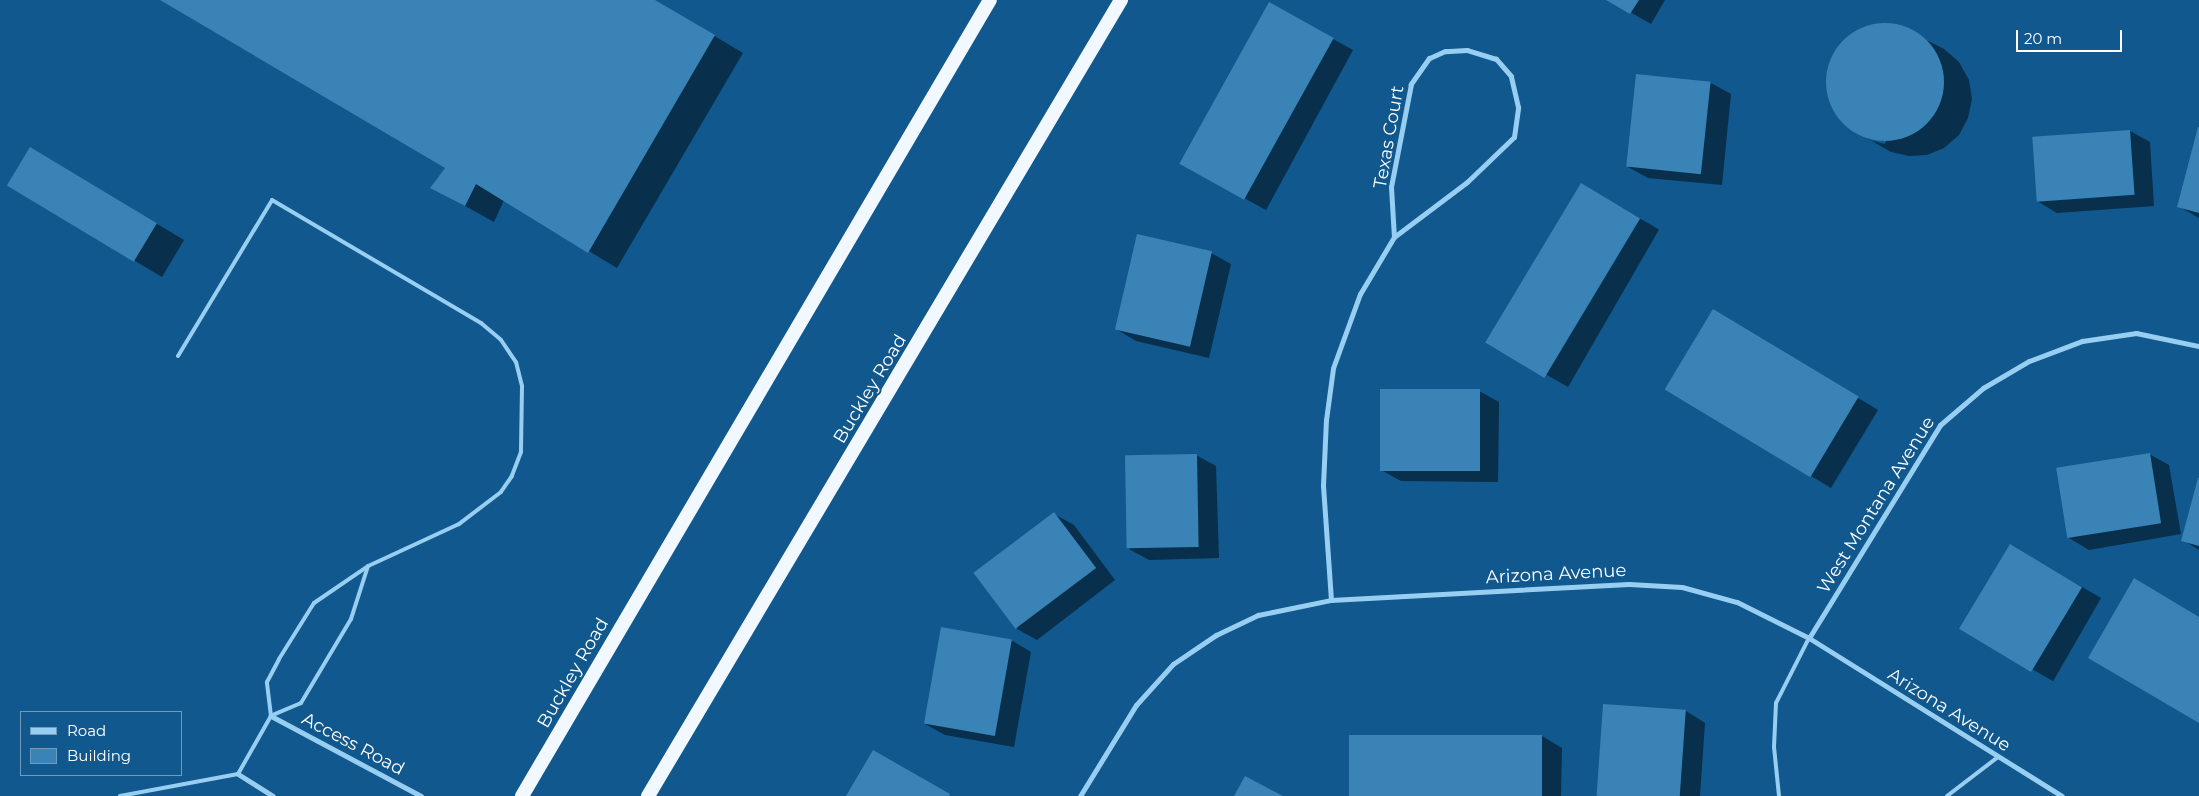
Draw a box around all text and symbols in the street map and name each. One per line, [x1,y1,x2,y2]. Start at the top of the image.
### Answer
scale bar [2019,20,2125,52]
text: 20 m [2024,29,2062,48]
street label: Texas Court [1369,84,1409,190]
street label: Buckley Road [829,330,911,448]
street label: West Montana Avenue [1813,413,1939,597]
street label: Arizona Avenue [1485,560,1627,588]
street label: Buckley Road [533,614,613,732]
street label: Arizona Avenue [1884,664,2014,756]
street label: Access Road [298,708,408,780]
legend [20,711,182,776]
text: Road [67,721,106,740]
text: Building [67,746,131,765]

